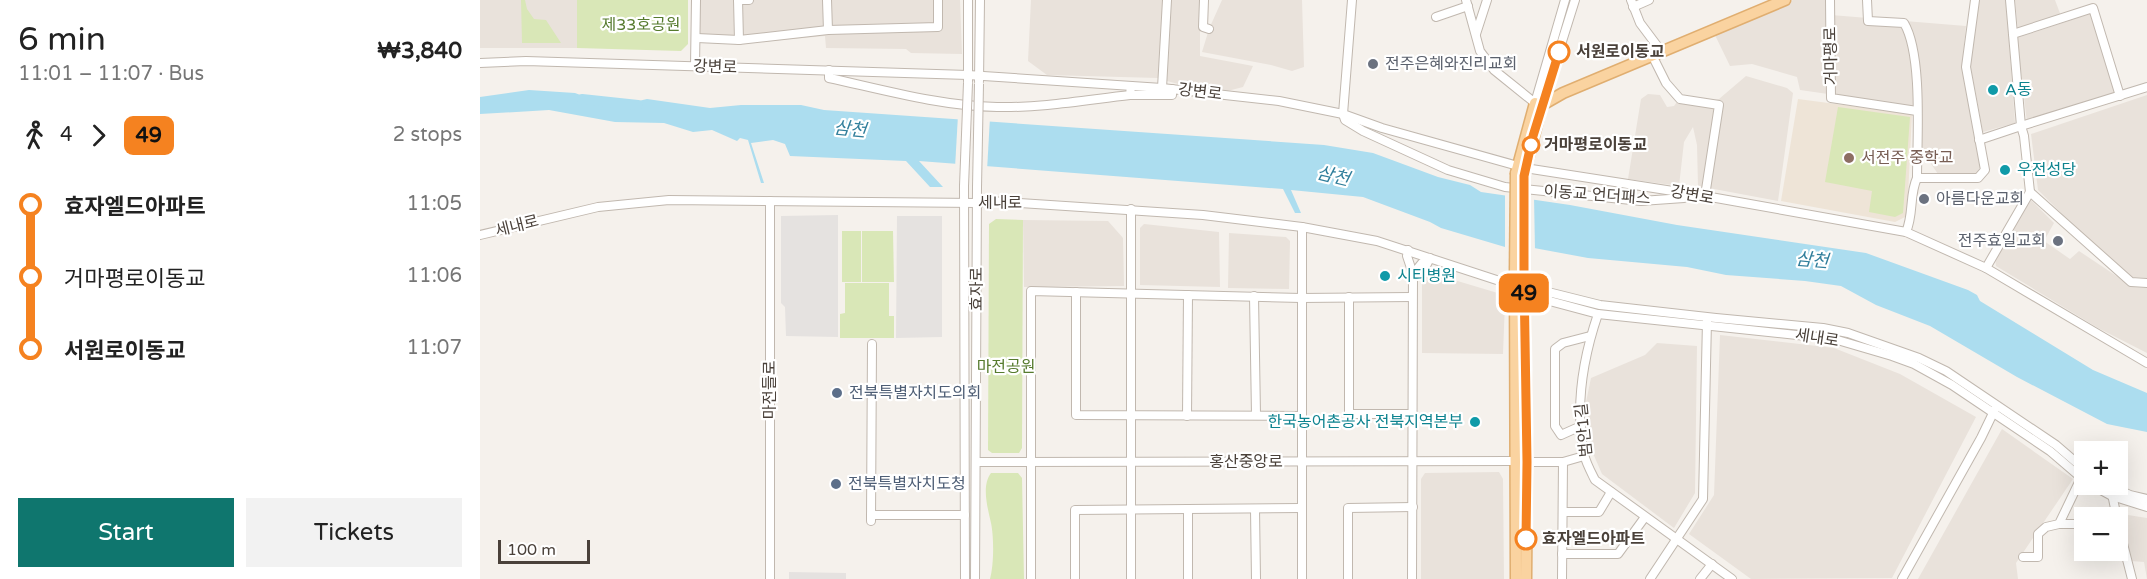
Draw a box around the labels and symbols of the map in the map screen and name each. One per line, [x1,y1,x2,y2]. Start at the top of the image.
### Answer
park label: 제33호공원 [602,15,680,35]
street label: 거마평로 [1820,26,1842,86]
marker: 서원로이동교 [1548,41,1570,63]
place label: 서원로이동교 [1576,42,1665,62]
place label: 전주은혜와진리교회 [1385,54,1517,74]
street label: 강변로 [693,56,738,78]
marker: 전주은혜와진리교회 [1366,57,1380,71]
street label: 강변로 [1177,79,1223,105]
place label: A동 [2005,80,2032,100]
marker: A동 [1986,83,2000,97]
water label: 삼천 [832,116,870,142]
place label: 거마평로이동교 [1544,135,1647,155]
marker: 거마평로이동교 [1522,136,1540,154]
place label: 서전주 중학교 [1861,148,1953,168]
marker: 서전주 중학교 [1842,151,1856,165]
place label: 우전성당 [2017,160,2076,180]
water label: 삼천 [1314,162,1354,191]
marker: 우전성당 [1998,163,2012,177]
street label: 이동교 언더패스 [1543,181,1651,209]
street label: 강변로 [1669,181,1716,209]
place label: 아름다운교회 [1936,189,2024,209]
marker: 아름다운교회 [1917,192,1931,206]
street label: 세내로 [978,193,1022,213]
street label: 세내로 [493,211,541,241]
place label: 전주효일교회 [1958,231,2046,251]
marker: 전주효일교회 [2051,234,2065,248]
water label: 삼천 [1795,248,1832,273]
place label: 시티병원 [1397,266,1456,286]
street label: 효자로 [967,267,987,311]
marker: 시티병원 [1378,269,1392,283]
line badge: 49 [1497,274,1551,312]
street label: 세내로 [1794,325,1841,351]
park label: 마전공원 [977,357,1035,377]
street label: 마전들로 [760,360,780,419]
place label: 전북특별자치도의회 [849,383,981,403]
marker: 전북특별자치도의회 [830,386,844,400]
street label: 범안1길 [1571,402,1597,458]
place label: 한국농어촌공사 전북지역본부 [1267,412,1463,432]
marker: 한국농어촌공사 전북지역본부 [1468,415,1482,429]
street label: 홍산중앙로 [1209,452,1283,472]
place label: 전북특별자치도청 [848,474,966,494]
marker: 전북특별자치도청 [829,477,843,491]
marker: 효자엘드아파트 [1515,528,1537,550]
place label: 효자엘드아파트 [1542,529,1645,549]
scale bar [498,537,590,564]

